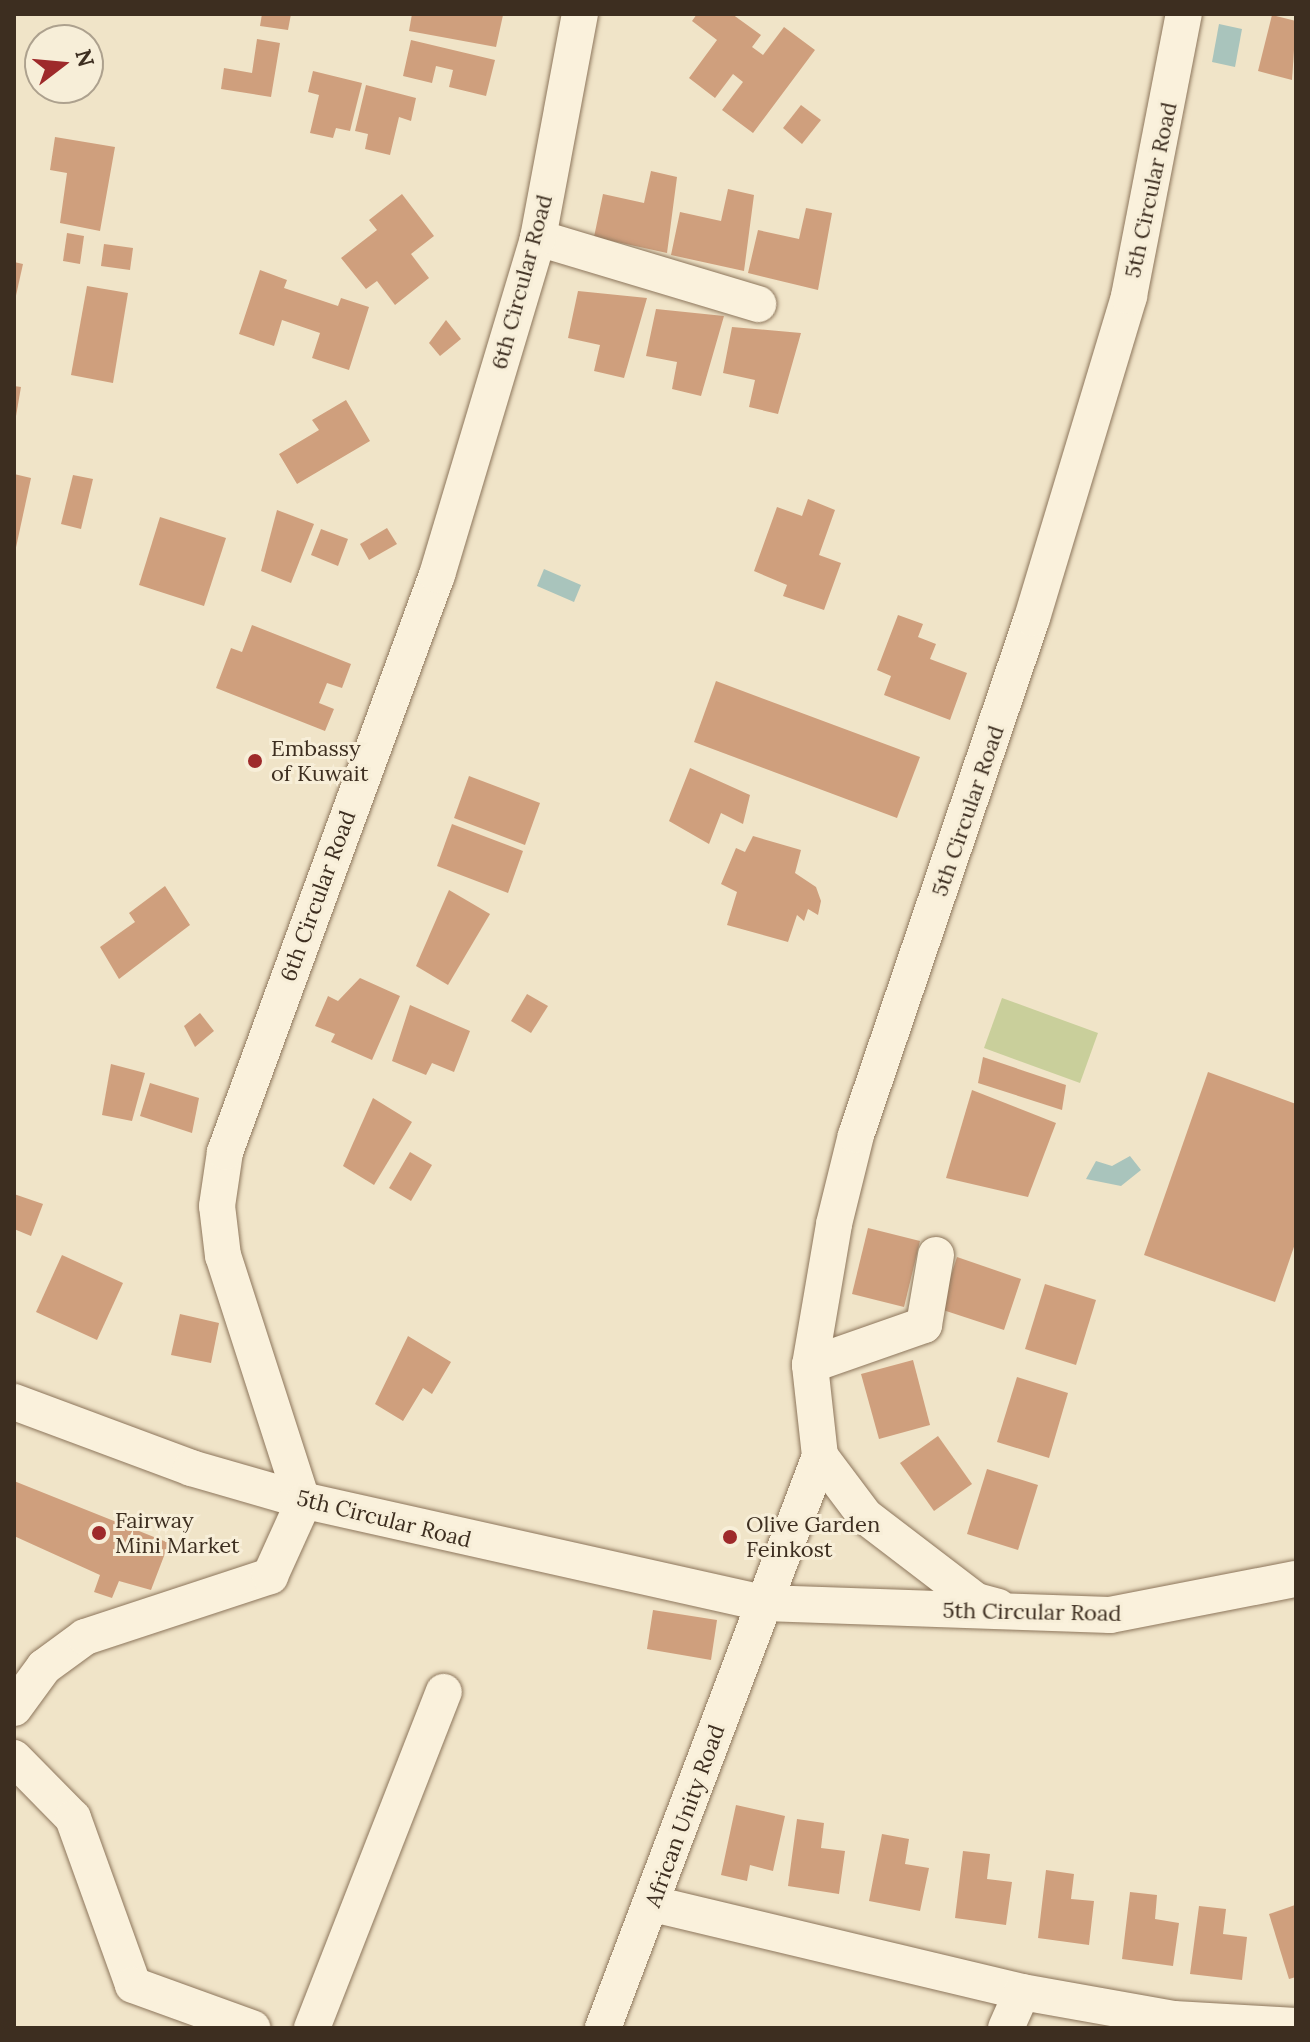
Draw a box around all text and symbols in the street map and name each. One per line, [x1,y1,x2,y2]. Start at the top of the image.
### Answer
north arrow [24,24,104,104]
text: N [69,46,101,70]
street label: 5th Circular Road [1119,100,1183,280]
street label: 6th Circular Road [486,192,558,372]
street label: 5th Circular Road [926,722,1010,900]
place label: Embassy of Kuwait [271,735,369,786]
marker: Embassy of Kuwait [246,752,264,770]
street label: 6th Circular Road [275,807,361,985]
street label: 5th Circular Road [294,1485,474,1553]
place label: Fairway Mini Market [115,1507,240,1558]
place label: Olive Garden Feinkost [746,1511,880,1562]
marker: Fairway Mini Market [90,1524,108,1542]
marker: Olive Garden Feinkost [721,1528,739,1546]
street label: 5th Circular Road [942,1597,1122,1627]
street label: African Unity Road [640,1721,730,1911]

